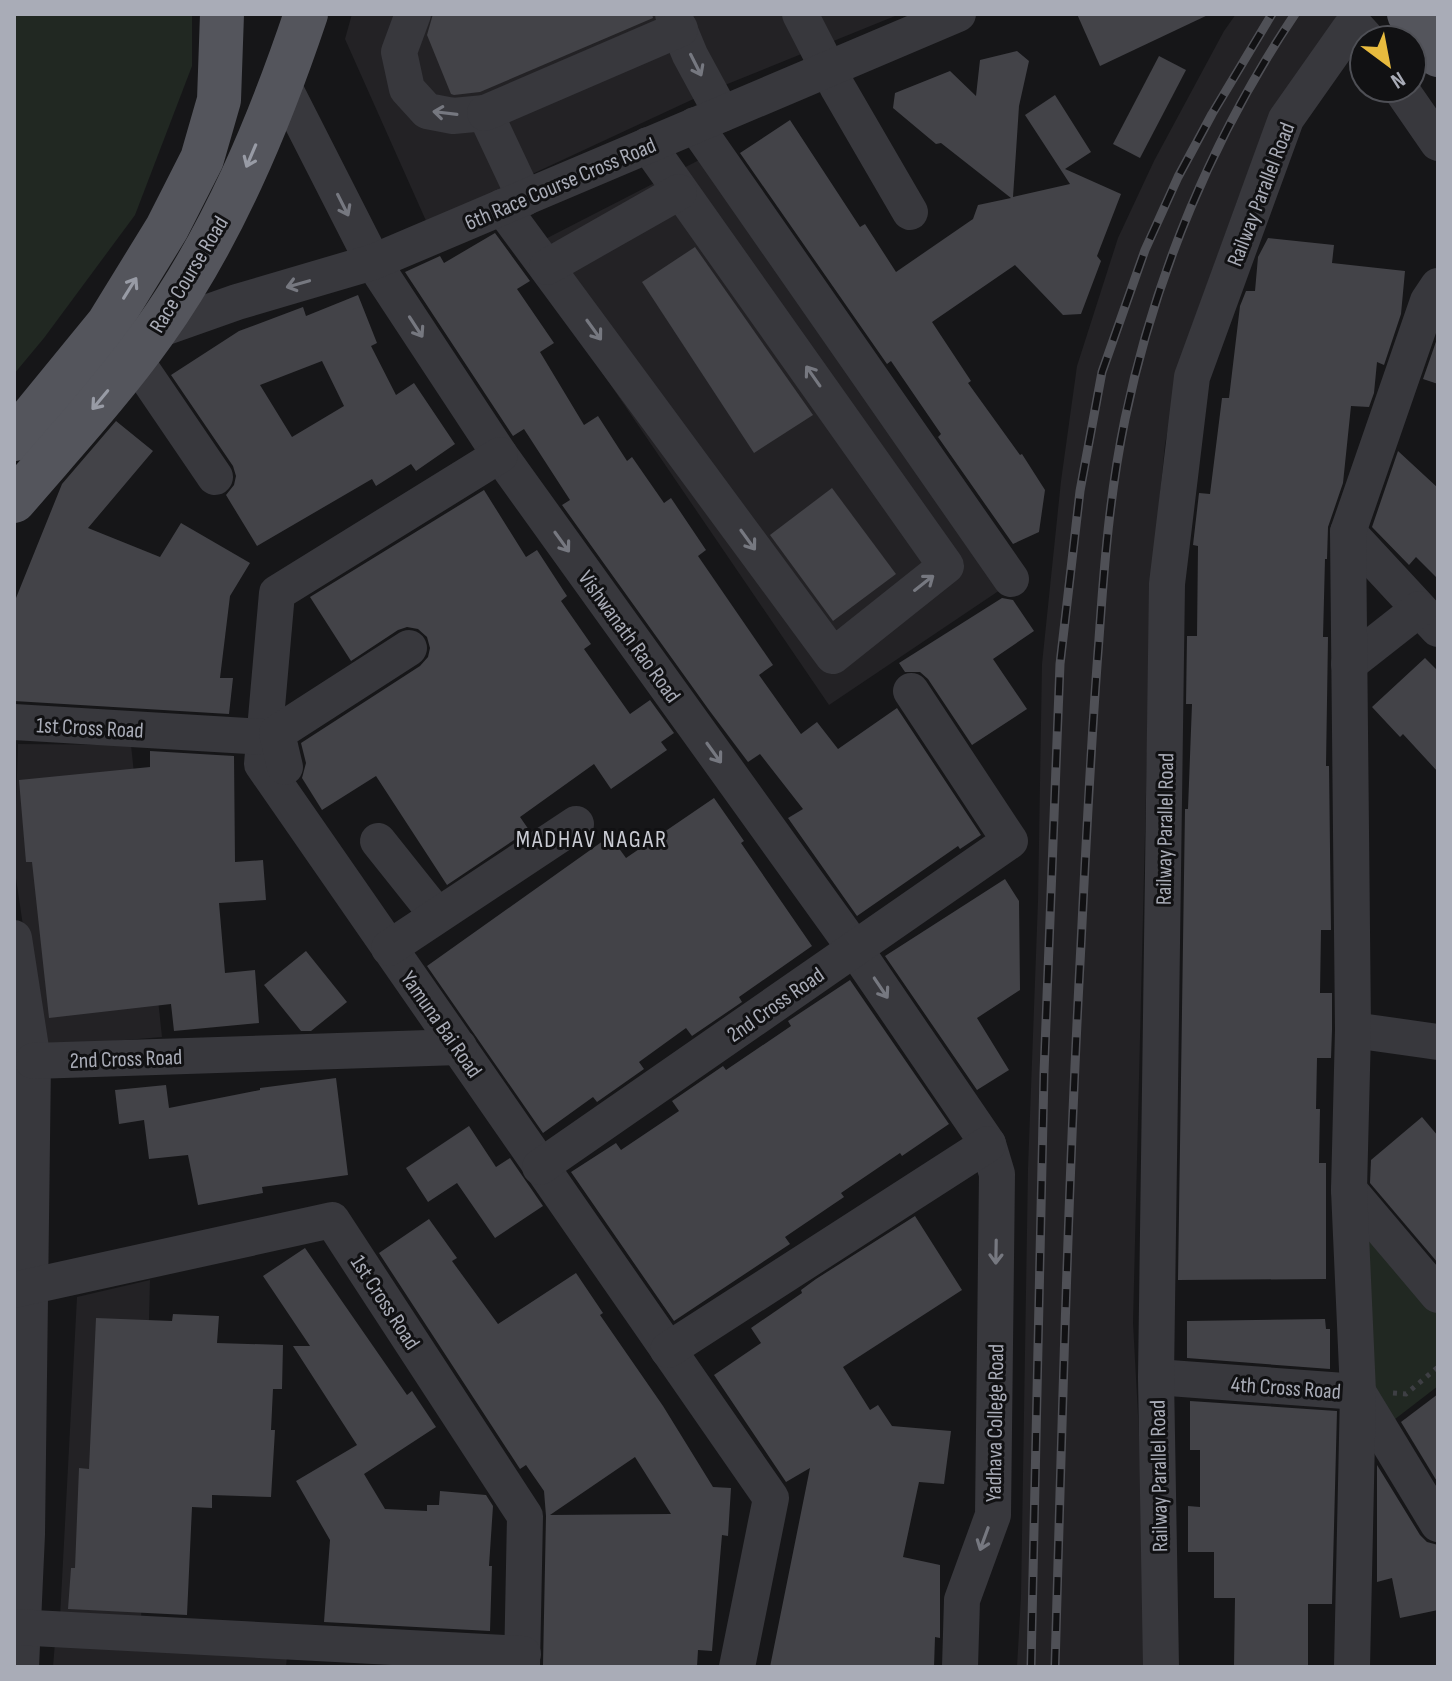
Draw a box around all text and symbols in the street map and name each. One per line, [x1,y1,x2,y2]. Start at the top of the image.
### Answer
north arrow [1348,24,1428,104]
one-way arrow [688,52,704,76]
text: N [1386,65,1410,94]
one-way arrow [432,106,459,121]
street label: Railway Parallel Road [1222,119,1301,270]
street label: 6th Race Course Cross Road [461,132,660,237]
one-way arrow [243,143,258,168]
one-way arrow [335,192,351,216]
street label: Race Course Road [144,212,235,338]
one-way arrow [122,277,138,300]
one-way arrow [285,277,311,292]
one-way arrow [407,316,424,338]
one-way arrow [585,319,602,340]
one-way arrow [805,365,821,387]
one-way arrow [91,389,109,409]
one-way arrow [739,528,756,550]
one-way arrow [554,530,571,552]
street label: Vishwanath Rao Road [572,565,686,708]
one-way arrow [913,575,934,592]
street label: 1st Cross Road [36,712,144,745]
one-way arrow [705,742,722,763]
street label: Railway Parallel Road [1151,753,1180,905]
district label: MADHAV NAGAR [516,825,668,854]
street label: 2nd Cross Road [722,962,830,1049]
street label: Yamuna Bai Road [394,966,487,1083]
one-way arrow [873,976,889,998]
street label: 2nd Cross Road [69,1044,183,1075]
one-way arrow [988,1238,1004,1265]
street label: 1st Cross Road [344,1251,425,1355]
street label: Yadhava College Road [981,1344,1010,1502]
street label: 4th Cross Road [1230,1371,1342,1406]
street label: Railway Parallel Road [1145,1400,1174,1552]
one-way arrow [976,1526,991,1551]

